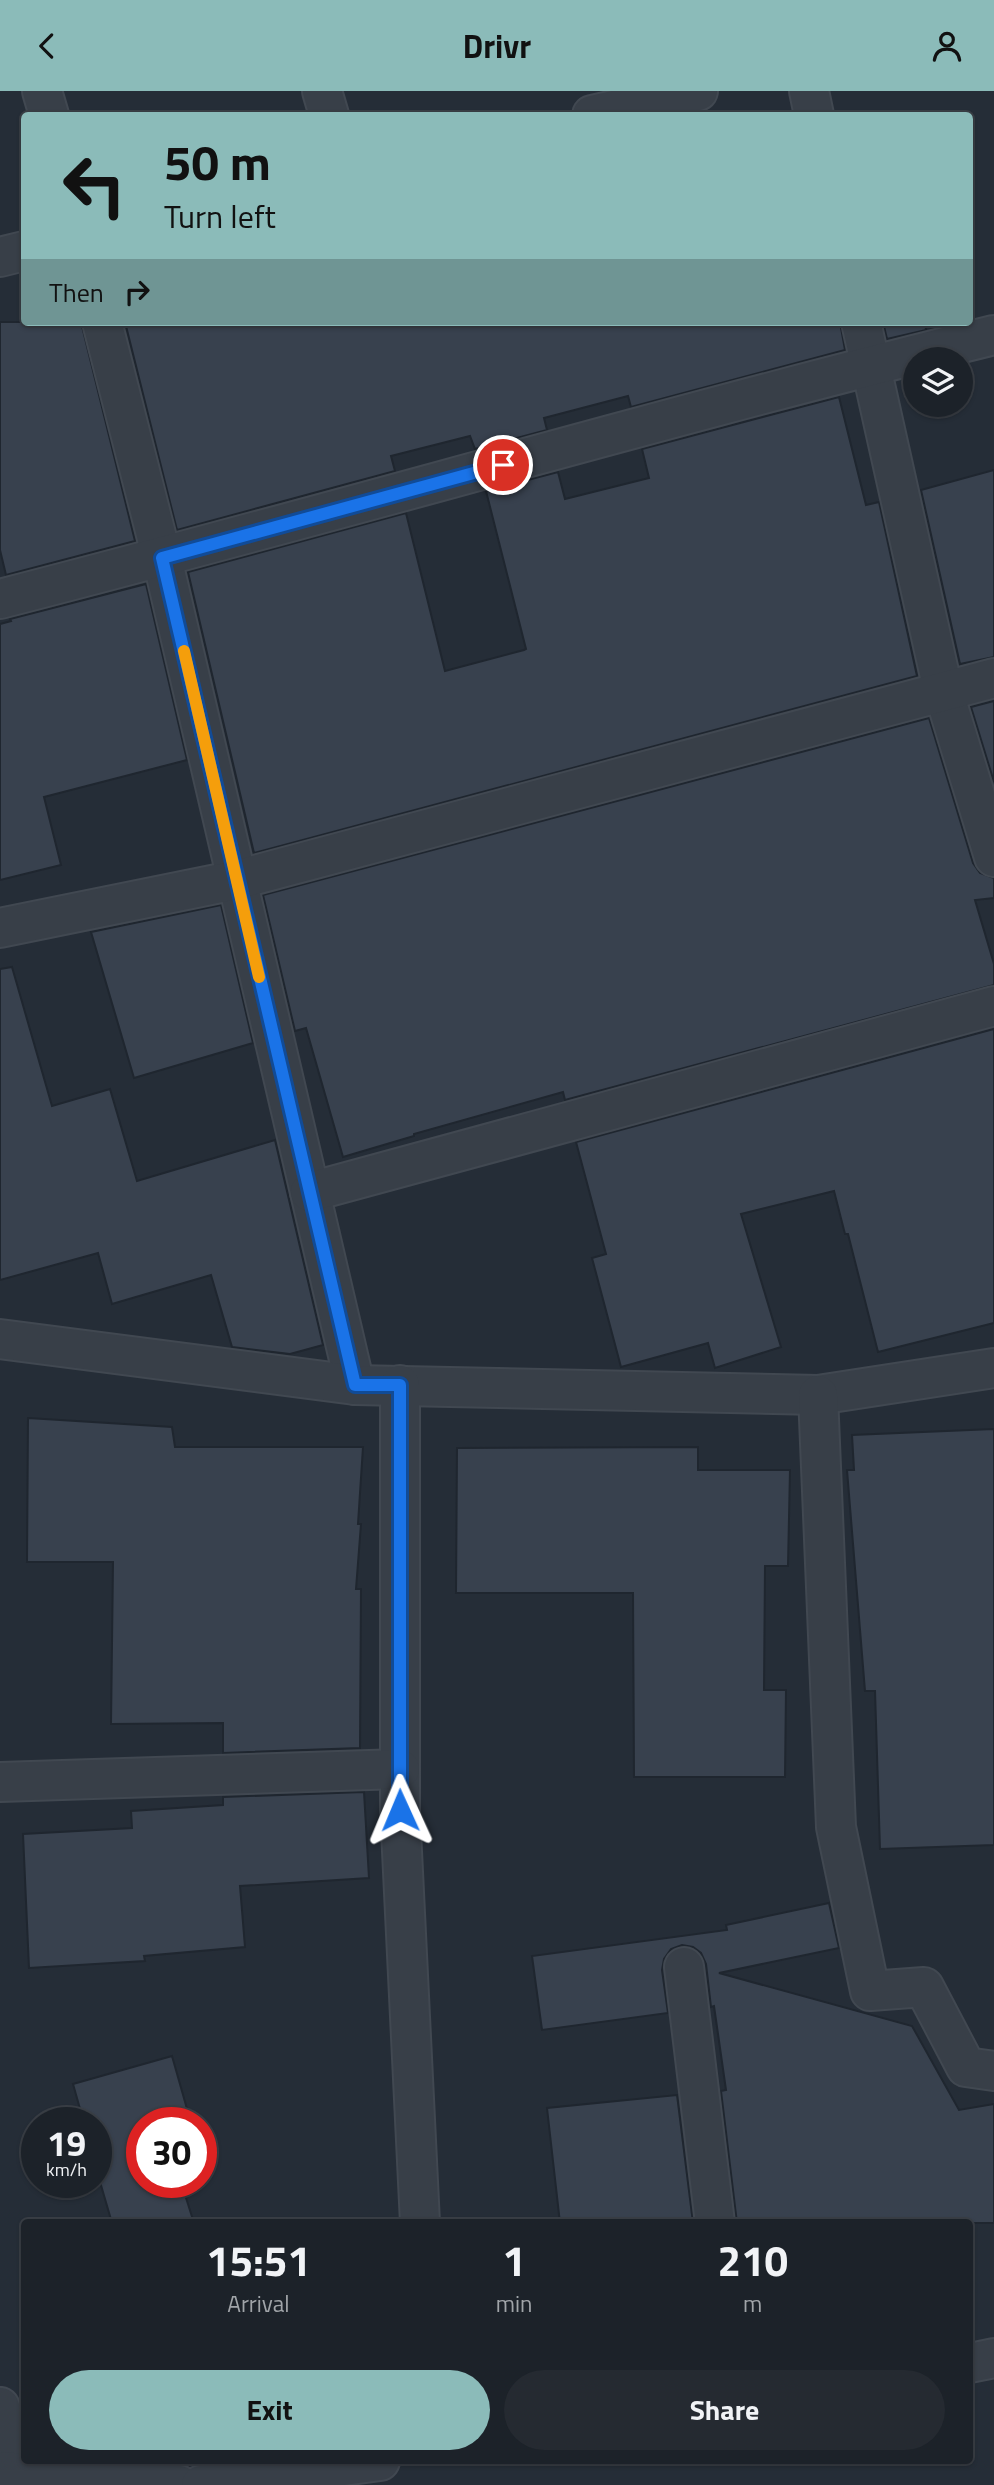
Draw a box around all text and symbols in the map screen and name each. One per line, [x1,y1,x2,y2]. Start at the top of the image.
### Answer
text: Drivr [463,22,531,70]
icon: back [28,27,66,65]
icon: person [928,27,966,65]
text: 50 m [164,124,271,199]
icon: left [49,140,140,231]
text: Turn left [164,192,276,240]
text: Then [49,273,104,312]
icon: right [118,273,156,311]
map controls [903,347,973,417]
button: layers [903,347,973,417]
pin [473,435,533,495]
icon: arrive [484,446,522,484]
position arrow [363,1773,437,1847]
speed limit sign: 30 [126,2107,217,2198]
text: 19 [47,2116,86,2170]
text: km/h [46,2156,87,2183]
text: 15:51 [206,2228,311,2292]
text: 1 [502,2228,526,2292]
text: 210 [717,2228,788,2292]
text: Arrival [227,2286,290,2321]
text: min [496,2286,532,2321]
text: m [743,2286,762,2321]
button: Exit [49,2370,490,2450]
button: Share [504,2370,945,2450]

